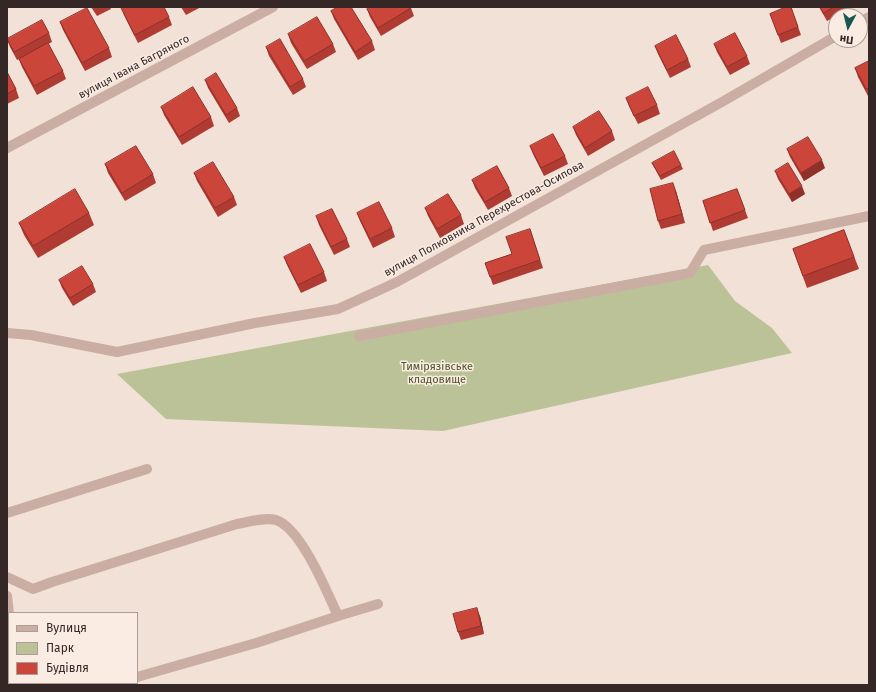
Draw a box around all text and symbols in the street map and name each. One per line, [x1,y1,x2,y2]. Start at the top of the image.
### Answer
north arrow [828,8,868,48]
street label: вулиця Івана Багряного [76,32,192,102]
text: Пн [839,32,854,47]
street label: вулиця Полковника Перехрестова-Осипова [382,158,586,280]
park label: Тимірязівське кладовище [401,360,473,386]
legend [8,612,138,684]
text: Вулиця [46,621,87,635]
text: Парк [46,641,74,655]
text: Будівля [46,661,89,675]

